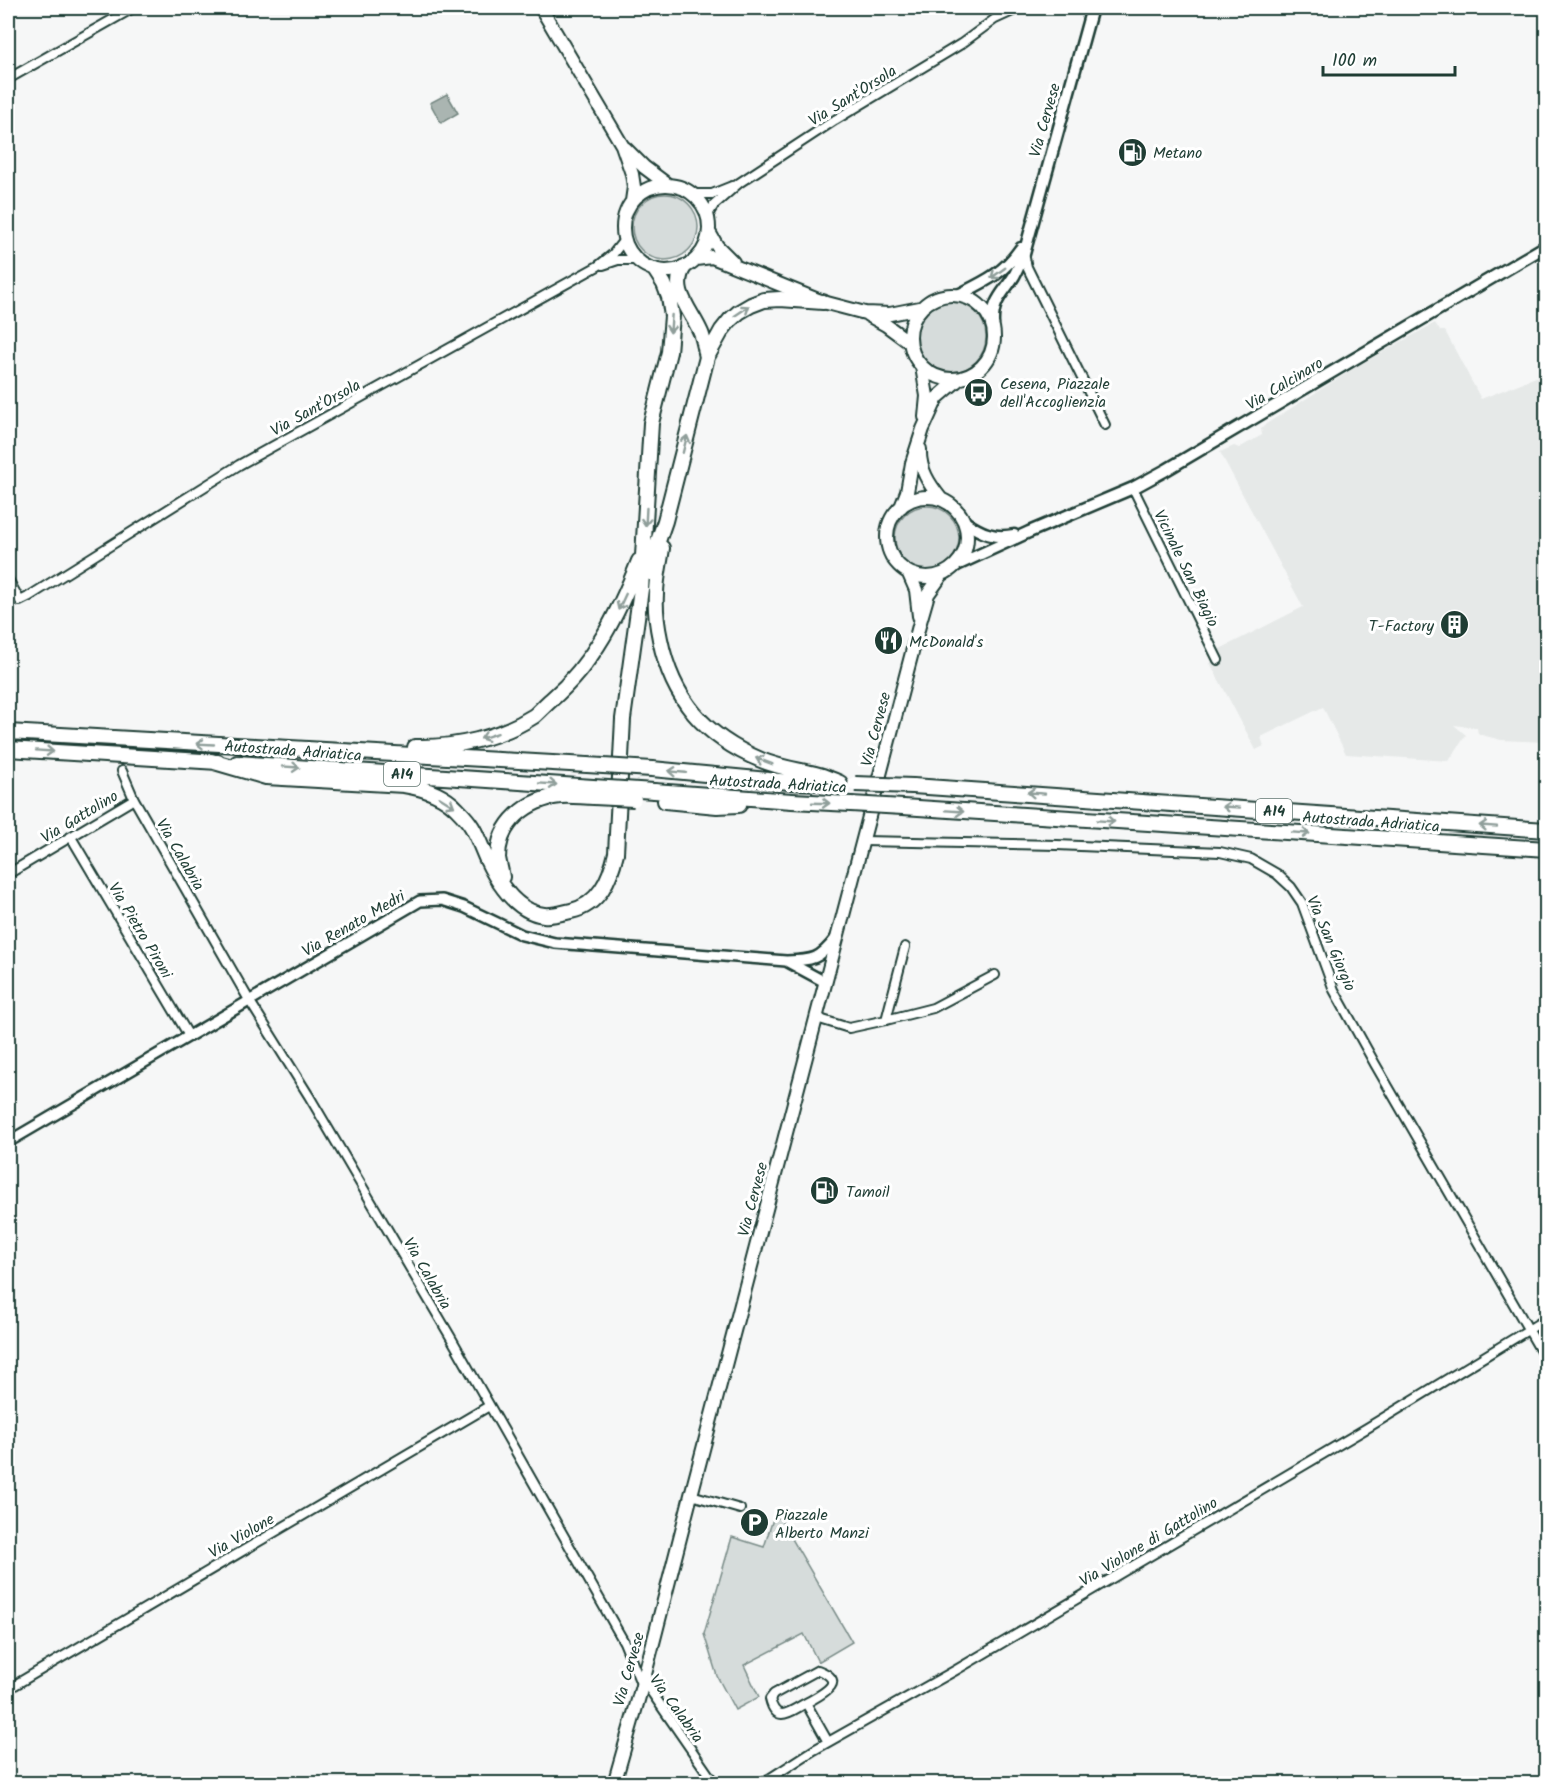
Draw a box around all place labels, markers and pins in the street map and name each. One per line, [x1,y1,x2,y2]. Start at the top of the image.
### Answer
fuel station icon: Metano [1116,136,1148,168]
place label: Metano [1153,141,1202,166]
place label: Cesena, Piazzale dell'Accoglienzia [1000,372,1110,415]
bus stop icon: Cesena, Piazzale dell'Accoglienzia [963,376,995,408]
building icon: T-Factory [1439,609,1471,641]
place label: T-Factory [1369,614,1434,639]
restaurant icon: McDonald's [872,625,904,657]
place label: McDonald's [909,630,984,655]
fuel station icon: Tamoil [809,1175,841,1207]
place label: Tamoil [846,1180,890,1205]
place label: Piazzale Alberto Manzi [775,1503,870,1546]
parking icon: Piazzale Alberto Manzi [738,1507,770,1539]

